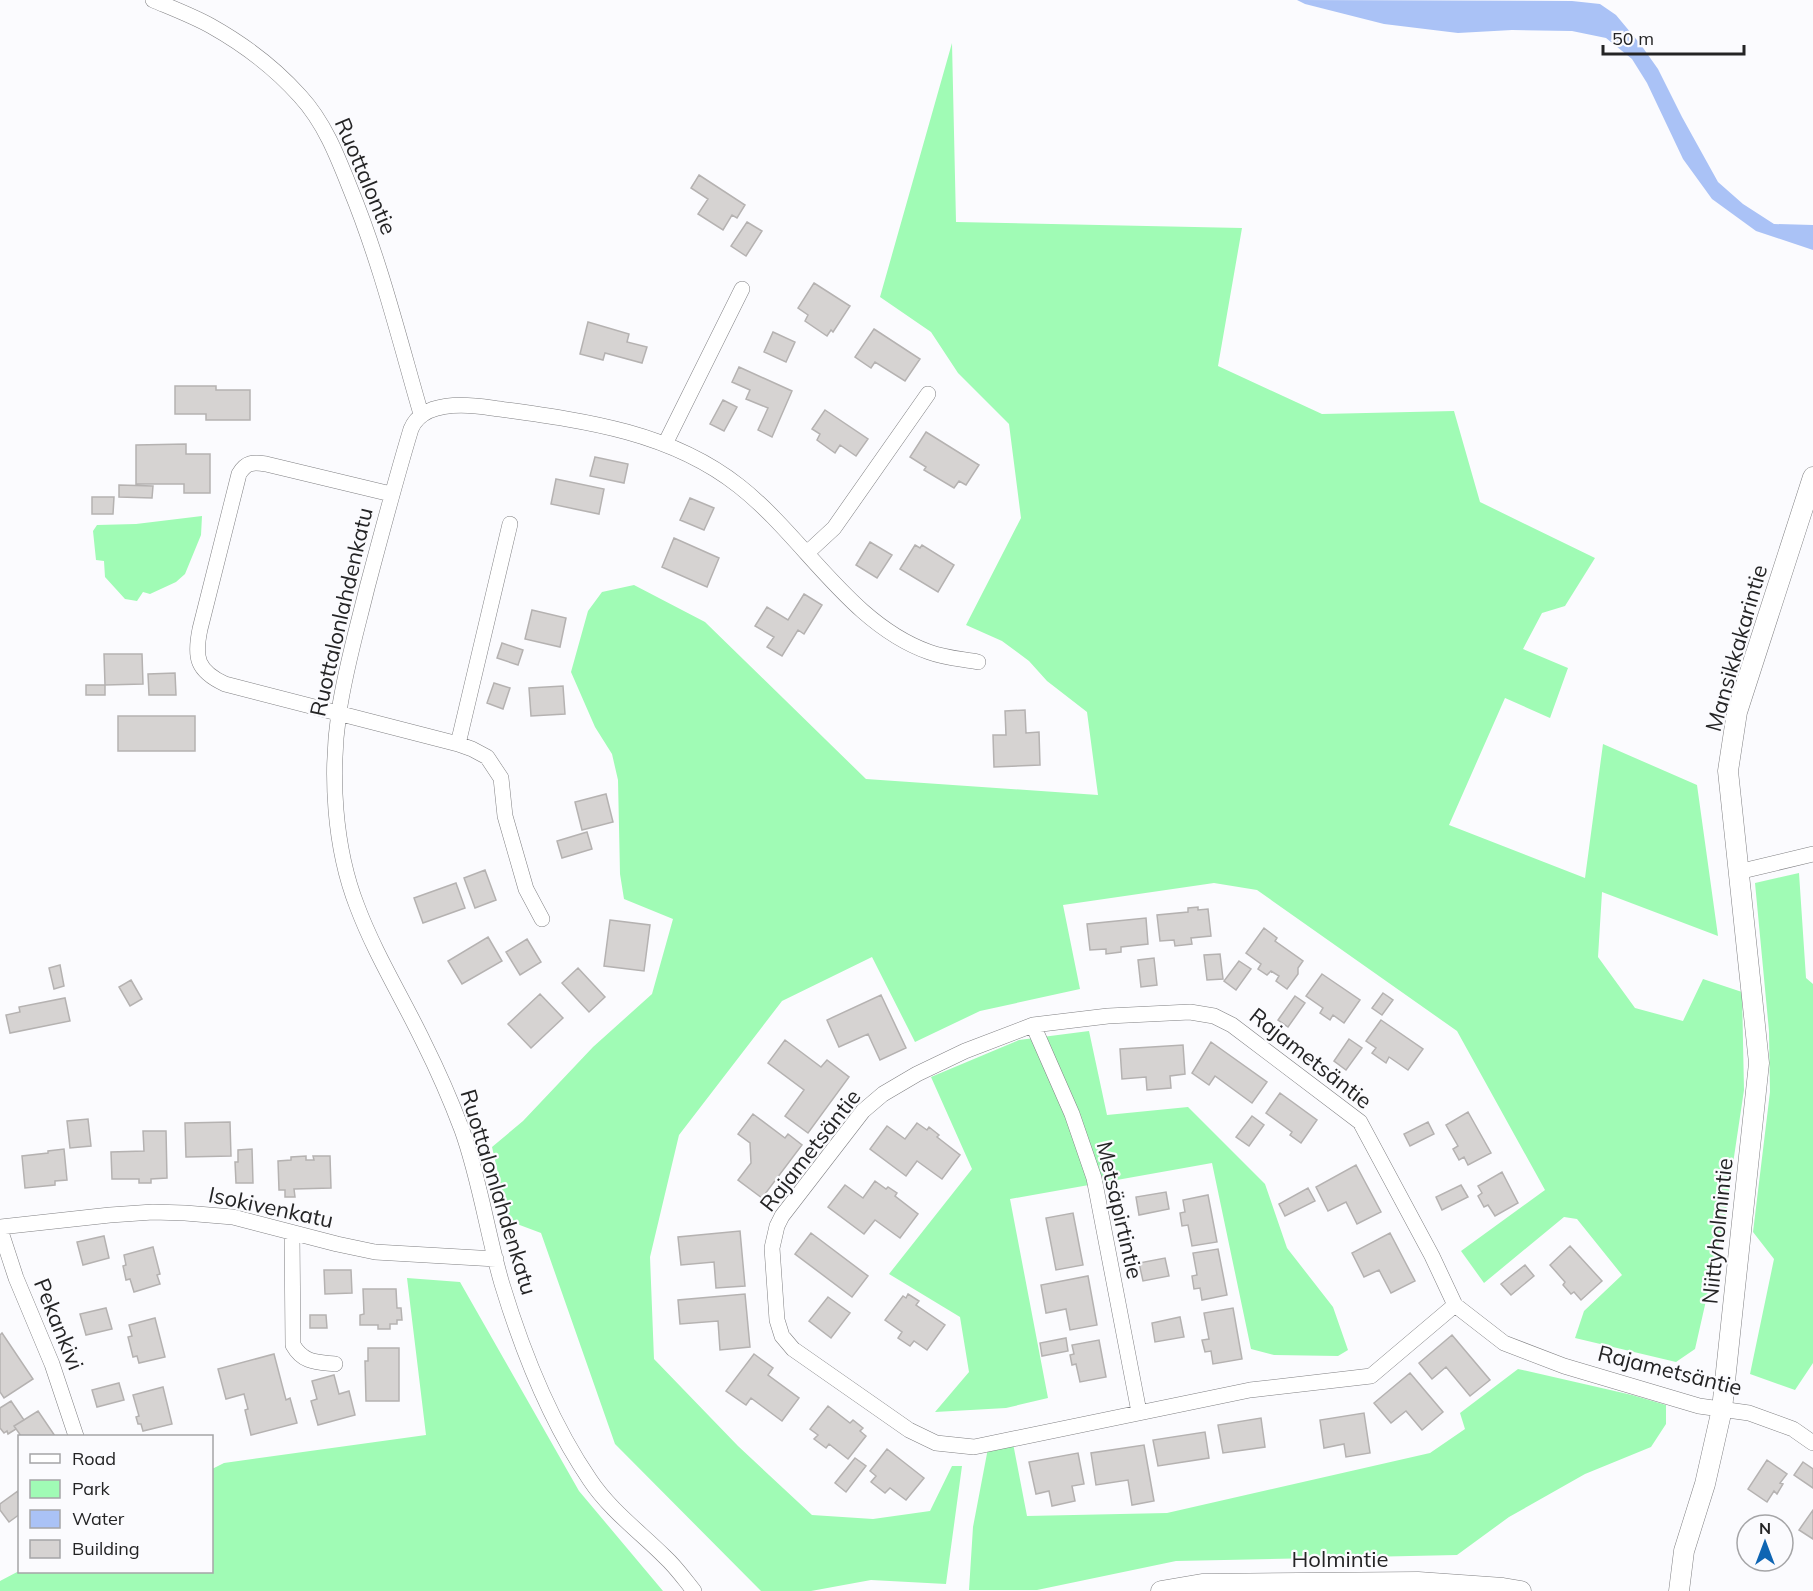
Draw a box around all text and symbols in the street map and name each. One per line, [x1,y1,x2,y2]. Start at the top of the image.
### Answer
scale bar [1603,18,1744,56]
text: 50 m [1612,27,1654,50]
street label: Ruottalontie [329,113,403,239]
street label: Ruottalonlahdenkatu [303,505,379,719]
street label: Mansikkakarintie [1699,561,1773,735]
street label: Rajametsäntie [1244,1001,1378,1115]
street label: Rajametsäntie [753,1083,867,1217]
street label: Ruottalonlahdenkatu [454,1086,544,1298]
street label: Metsäpirtintie [1091,1138,1149,1282]
street label: Niittyholmintie [1695,1156,1739,1306]
street label: Isokivenkatu [206,1180,336,1234]
street label: Pekankivi [28,1274,90,1374]
street label: Rajametsäntie [1595,1339,1745,1401]
legend [18,1435,213,1573]
text: Road [72,1447,116,1470]
text: Park [72,1477,111,1500]
text: Water [72,1507,125,1530]
north arrow [1735,1513,1795,1573]
text: N [1759,1518,1771,1538]
text: Building [72,1537,140,1560]
street label: Holmintie [1292,1545,1389,1573]

